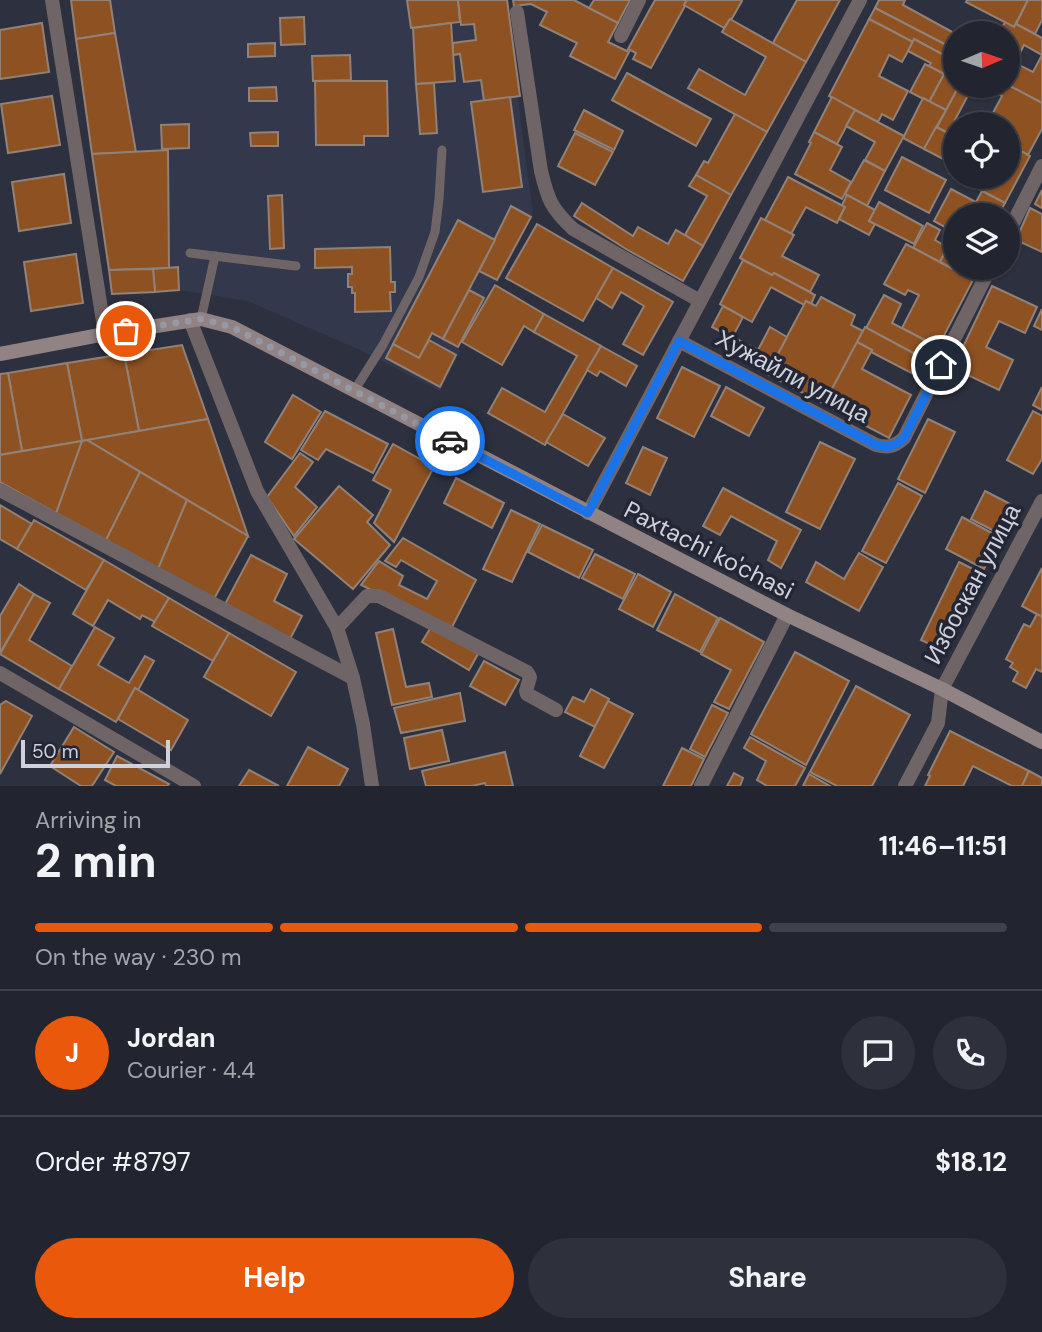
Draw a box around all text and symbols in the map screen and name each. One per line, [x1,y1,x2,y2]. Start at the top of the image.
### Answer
north arrow [943,21,1020,98]
map controls [943,21,1020,280]
button: locate [943,112,1020,189]
button: layers [943,203,1020,280]
pin [96,301,156,361]
icon: bag [107,312,145,350]
street label: Хужайли улица [711,322,876,430]
pin [911,335,971,395]
icon: home [922,346,960,384]
courier [415,406,485,476]
icon: car [431,422,469,460]
street label: Paxtachi ko'chasi [619,494,799,606]
street label: Избоскан улица [917,498,1028,669]
scale bar [21,737,170,769]
text: 50 m [32,739,79,764]
text: Arriving in [35,805,141,835]
text: 11:46–11:51 [879,829,1007,863]
text: 2 min [35,831,157,891]
text: On the way · 230 m [35,942,242,972]
button: chat [841,1016,915,1090]
button: phone [933,1016,1007,1090]
text: Jordan [127,1021,216,1055]
text: J [65,1036,79,1070]
text: Courier · 4.4 [127,1055,255,1085]
text: Order #8797 [35,1145,191,1179]
text: $18.12 [935,1145,1007,1179]
button: Help [35,1238,514,1318]
button: Share [528,1238,1007,1318]

